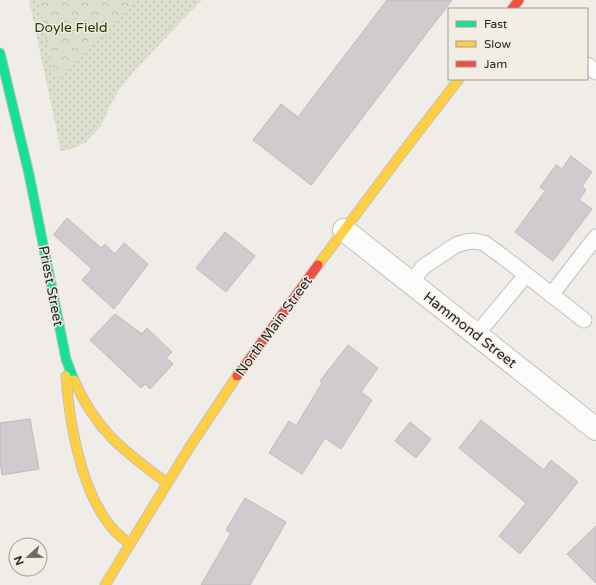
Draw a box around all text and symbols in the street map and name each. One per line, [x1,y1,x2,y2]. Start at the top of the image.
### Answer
legend [448,8,588,80]
text: Fast [484,17,508,31]
park label: Doyle Field [34,19,108,36]
text: Slow [484,37,511,51]
text: Jam [484,57,507,71]
street label: Priest Street [35,244,67,328]
street label: North Main Street [232,272,316,379]
street label: Hammond Street [420,288,521,372]
north arrow [8,537,48,577]
text: N [12,554,27,567]

